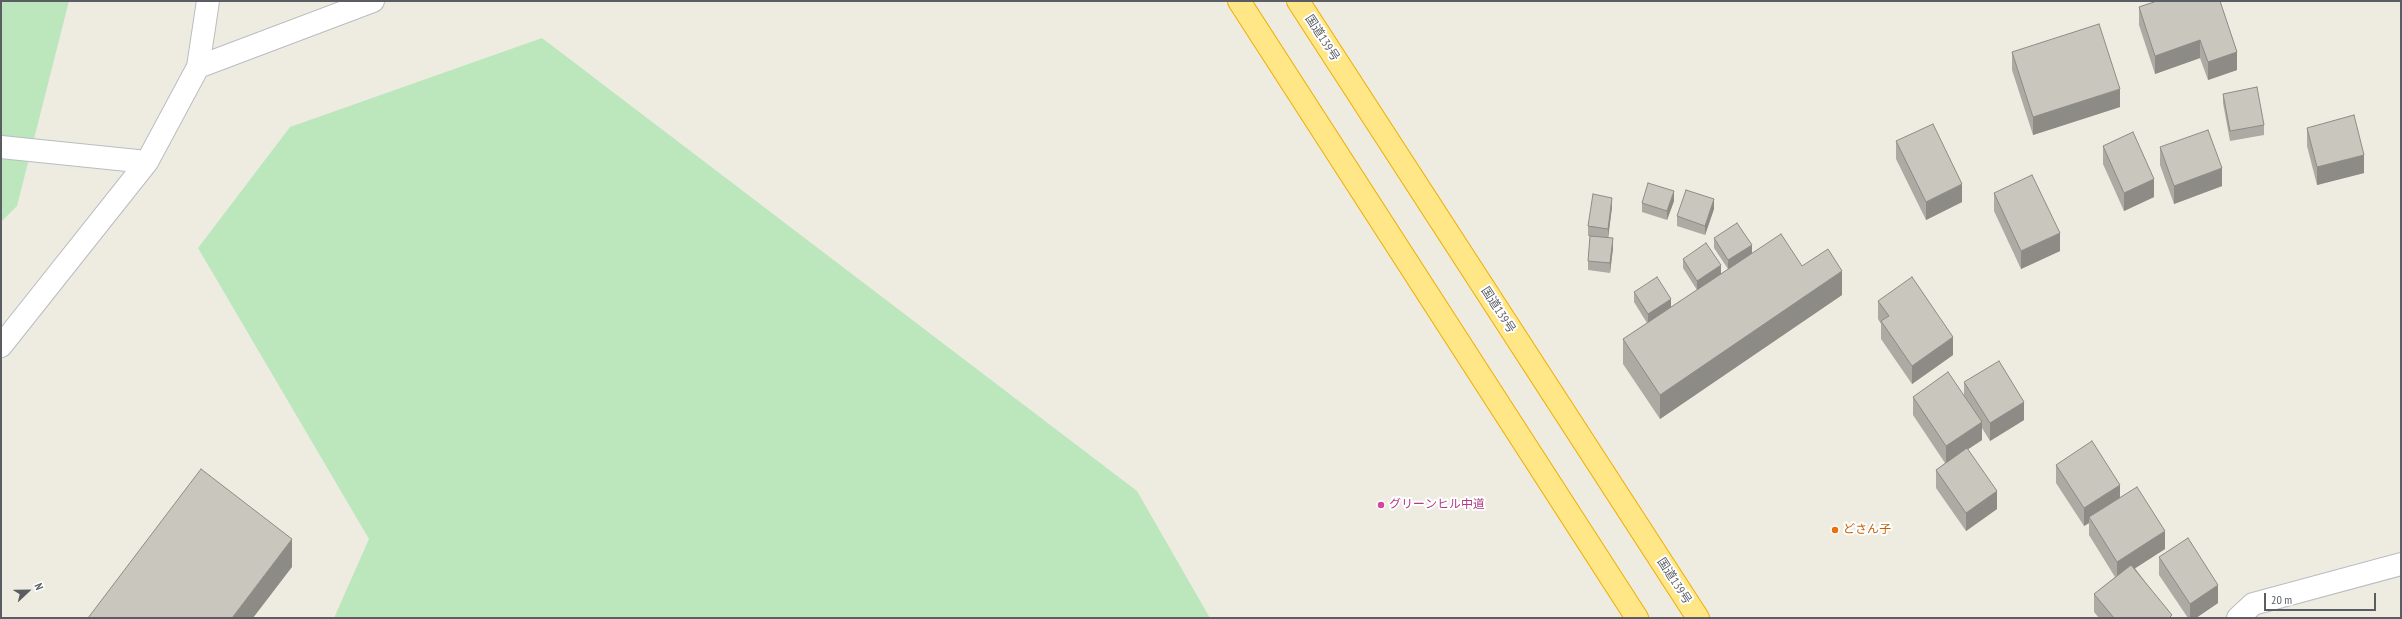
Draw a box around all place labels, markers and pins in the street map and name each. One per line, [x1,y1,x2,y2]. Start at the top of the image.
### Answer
place label: グリーンヒル中道 [1389,498,1485,512]
marker: グリーンヒル中道 [1376,500,1386,510]
place label: どさん子 [1843,523,1891,537]
marker: どさん子 [1830,525,1840,535]

